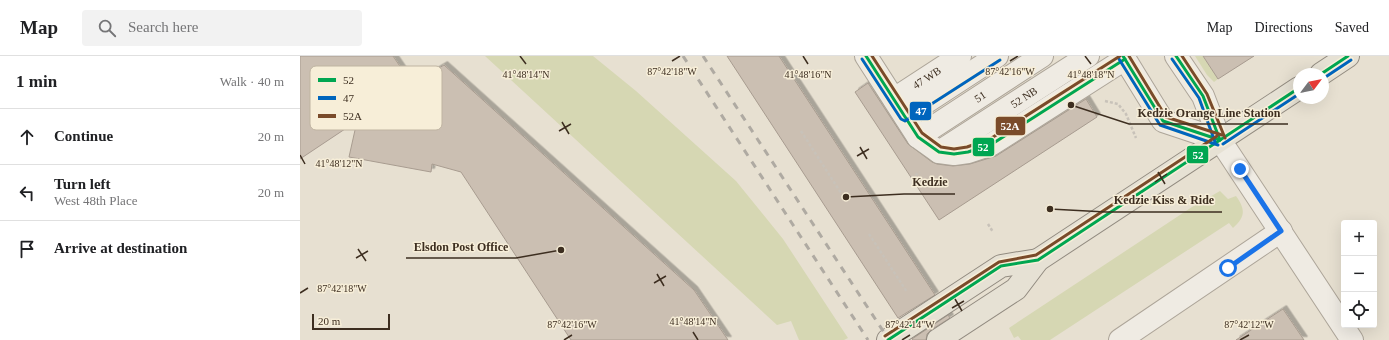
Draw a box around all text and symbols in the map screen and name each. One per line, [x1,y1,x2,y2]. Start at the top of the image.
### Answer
search box [82,10,362,46]
text: Map [20,17,58,38]
icon: search [96,17,118,39]
text: Search here [128,19,198,35]
text: Map [1207,20,1232,35]
text: Directions [1254,20,1313,35]
text: Saved [1335,20,1369,35]
street label: 47 WB [910,64,943,91]
legend [310,66,442,130]
text: 87°42'18"W [647,66,697,77]
text: 87°42'16"W [985,66,1035,77]
north arrow [1293,68,1329,104]
text: 41°48'14"N [502,69,550,80]
text: 41°48'16"N [784,69,832,80]
text: 41°48'18"N [1067,69,1115,80]
text: 1 min [16,72,57,91]
text: Walk · 40 m [220,74,284,89]
text: 52 [343,74,354,86]
street label: 52 NB [1008,84,1039,110]
street label: 51 [972,88,988,105]
text: 47 [343,92,355,104]
callout: Kedzie Orange Line Station [1129,100,1288,124]
line badge: 47 [909,101,932,121]
text: 47 [916,105,927,117]
text: Kedzie Orange Line Station [1138,106,1281,120]
text: 52A [343,110,362,122]
line badge: 52A [995,116,1026,136]
text: 52A [1001,120,1020,132]
icon: ahead [16,126,38,148]
text: Continue [54,128,113,144]
text: 20 m [258,129,284,144]
line badge: 52 [972,137,995,157]
text: 52 [978,141,989,153]
line badge: 52 [1186,145,1209,164]
text: 52 [1193,149,1204,161]
text: 41°48'12"N [315,158,363,169]
route end [1231,160,1249,178]
callout: Kedzie [904,170,955,194]
text: Kedzie [912,175,948,189]
text: Turn left [54,176,111,192]
icon: left [16,182,38,204]
text: 20 m [258,185,284,200]
callout: Kedzie Kiss & Ride [1106,188,1222,212]
text: West 48th Place [54,193,137,208]
text: Kedzie Kiss & Ride [1114,193,1215,207]
map controls [1341,220,1377,328]
button: + [1341,220,1377,256]
callout: Elsdon Post Office [406,234,516,258]
icon: arrive [16,238,38,260]
text: Arrive at destination [54,240,187,256]
text: Elsdon Post Office [414,240,509,254]
button: − [1341,256,1377,292]
route start [1219,259,1237,277]
text: 87°42'18"W [317,283,367,294]
button: locate [1341,292,1377,328]
scale bar [312,312,390,331]
text: 20 m [318,315,340,327]
text: 41°48'14"N [669,316,717,327]
text: 87°42'16"W [547,319,597,330]
text: 87°42'14"W [885,319,935,330]
text: 87°42'12"W [1224,319,1274,330]

